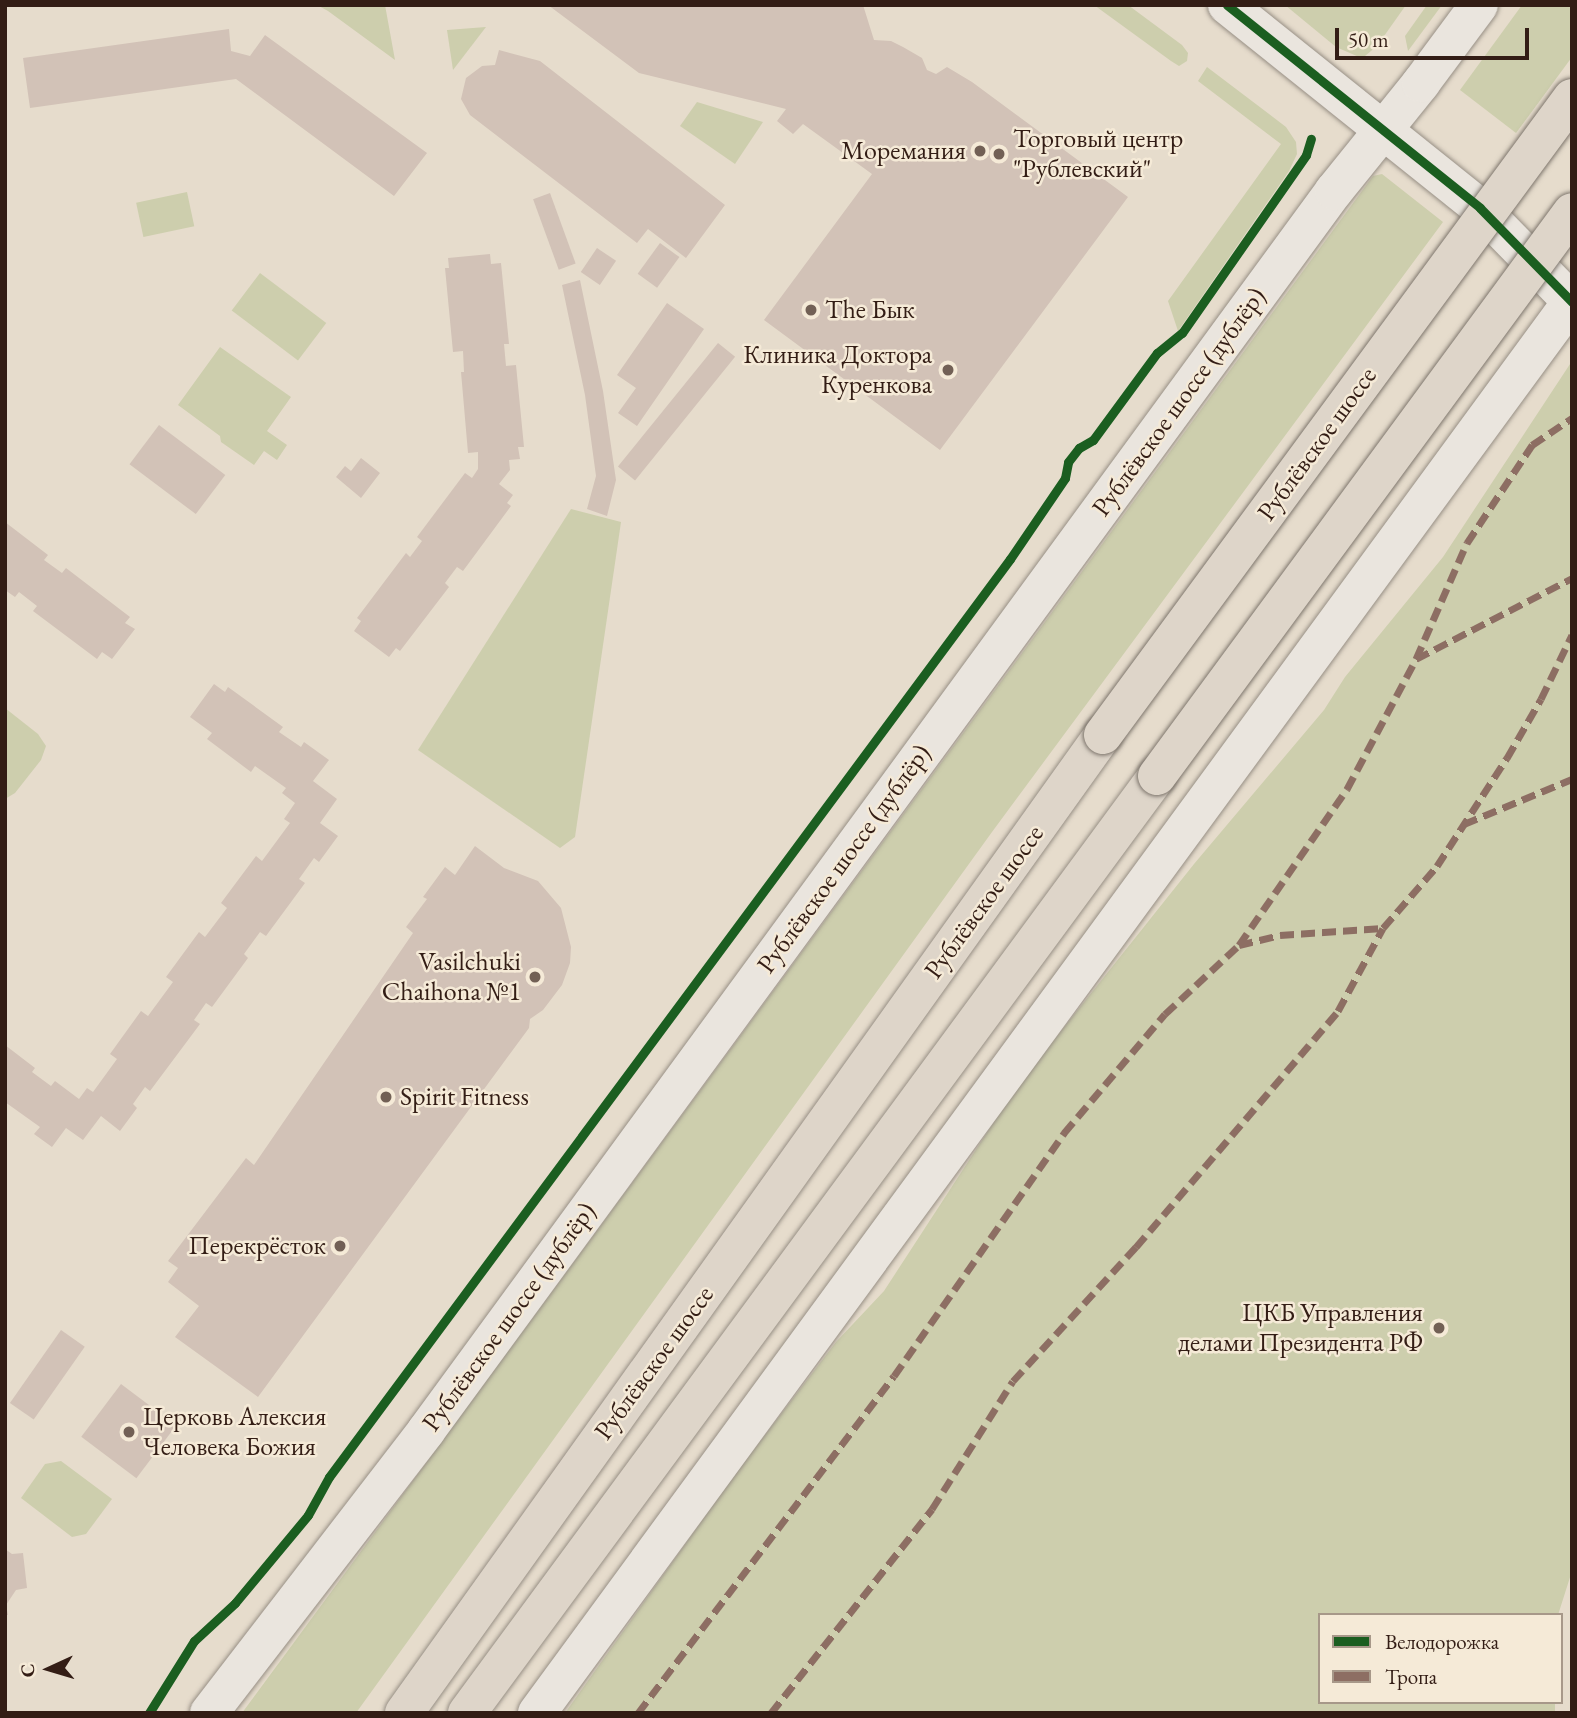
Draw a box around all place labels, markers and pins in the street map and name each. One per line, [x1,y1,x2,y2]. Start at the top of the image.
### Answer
place label: Торговый центр "Рублевский" [1013,123,1183,184]
place label: Моремания [841,135,966,167]
marker: Моремания [972,143,988,159]
marker: Торговый центр "Рублевский" [991,146,1007,162]
place label: The Бык [825,294,915,326]
marker: The Бык [803,302,819,318]
place label: Клиника Доктора Куренкова [743,339,932,400]
marker: Клиника Доктора Куренкова [938,360,958,380]
place label: Vasilchuki Chaihona №1 [382,946,521,1007]
marker: Vasilchuki Chaihona №1 [527,969,543,985]
place label: Spirit Fitness [400,1081,529,1113]
marker: Spirit Fitness [378,1089,394,1105]
place label: Перекрёсток [188,1230,326,1262]
marker: Перекрёсток [332,1238,348,1254]
place label: ЦКБ Управления делами Президента РФ [1178,1297,1423,1358]
marker: ЦКБ Управления делами Президента РФ [1429,1318,1449,1338]
place label: Церковь Алексия Человека Божия [143,1401,326,1462]
marker: Церковь Алексия Человека Божия [121,1424,137,1440]

